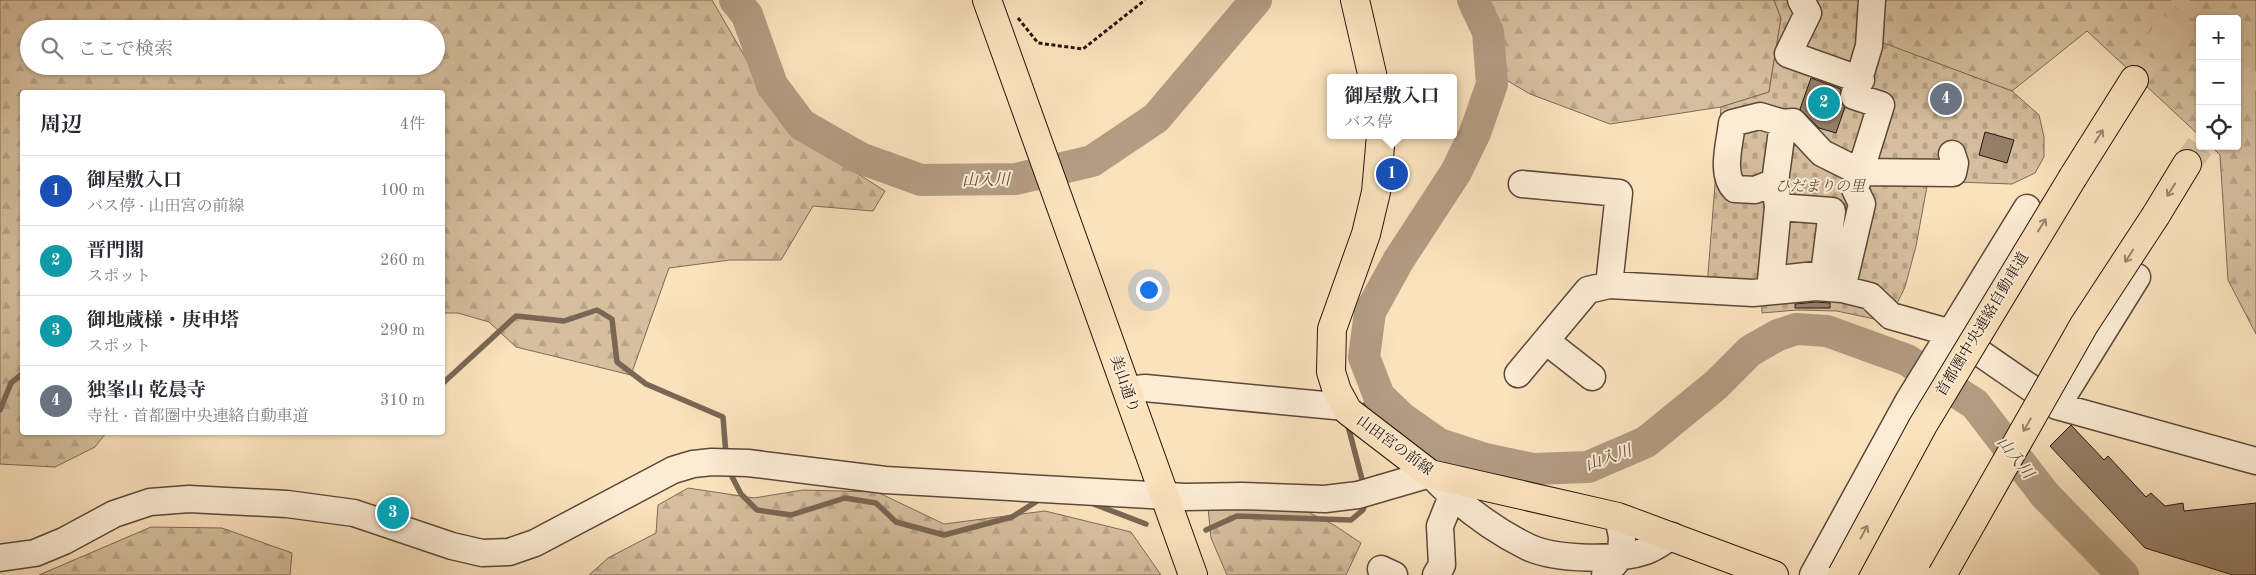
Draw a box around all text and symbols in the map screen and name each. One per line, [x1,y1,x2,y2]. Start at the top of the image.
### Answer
map controls [2196,15,2241,150]
button: + [2196,15,2241,60]
search box [20,20,445,75]
icon: search [38,34,66,62]
text: ここで検索 [78,41,173,60]
button: − [2196,60,2241,105]
popup [1327,74,1457,139]
pin: 4 [1930,80,1962,118]
pin: 2 [1808,84,1840,122]
text: 御屋敷入口 [1344,88,1440,107]
button: locate [2196,105,2241,150]
text: 周辺 [40,115,82,136]
text: バス停 [1344,115,1393,131]
text: 4件 [400,117,425,133]
one-way arrow [2093,129,2104,143]
pin: 1 [1376,155,1408,193]
water label: 山入川 [962,171,1012,189]
text: 御屋敷入口 [87,172,182,191]
park label: ひだまりの里 [1775,178,1866,195]
one-way arrow [2166,182,2176,196]
text: 1 [51,183,61,199]
text: 100 m [380,183,425,199]
text: バス停 · 山田宮の前線 [87,199,244,215]
one-way arrow [2038,218,2048,232]
text: 晋門閣 [87,242,144,261]
street label: 首都圏中央連絡自動車道 [1933,249,2032,399]
one-way arrow [2124,249,2134,263]
text: 2 [51,253,61,269]
text: 260 m [380,253,425,269]
text: スポット [87,269,151,285]
your location [1136,277,1162,303]
text: 御地蔵様・庚申塔 [87,312,239,331]
text: 3 [51,323,61,339]
text: 290 m [380,323,425,339]
text: スポット [87,339,151,355]
street label: 美山通り [1107,353,1142,415]
text: 独峯山 乾晨寺 [87,382,206,401]
text: 4 [51,393,61,409]
text: 310 m [380,393,425,409]
text: 寺社 · 首都圏中央連絡自動車道 [87,409,308,425]
street label: 山田宮の前線 [1353,412,1436,479]
one-way arrow [2021,417,2031,431]
water label: 山入川 [1993,433,2038,484]
water label: 山入川 [1583,441,1636,474]
pin: 3 [377,494,409,532]
one-way arrow [1859,524,1869,539]

